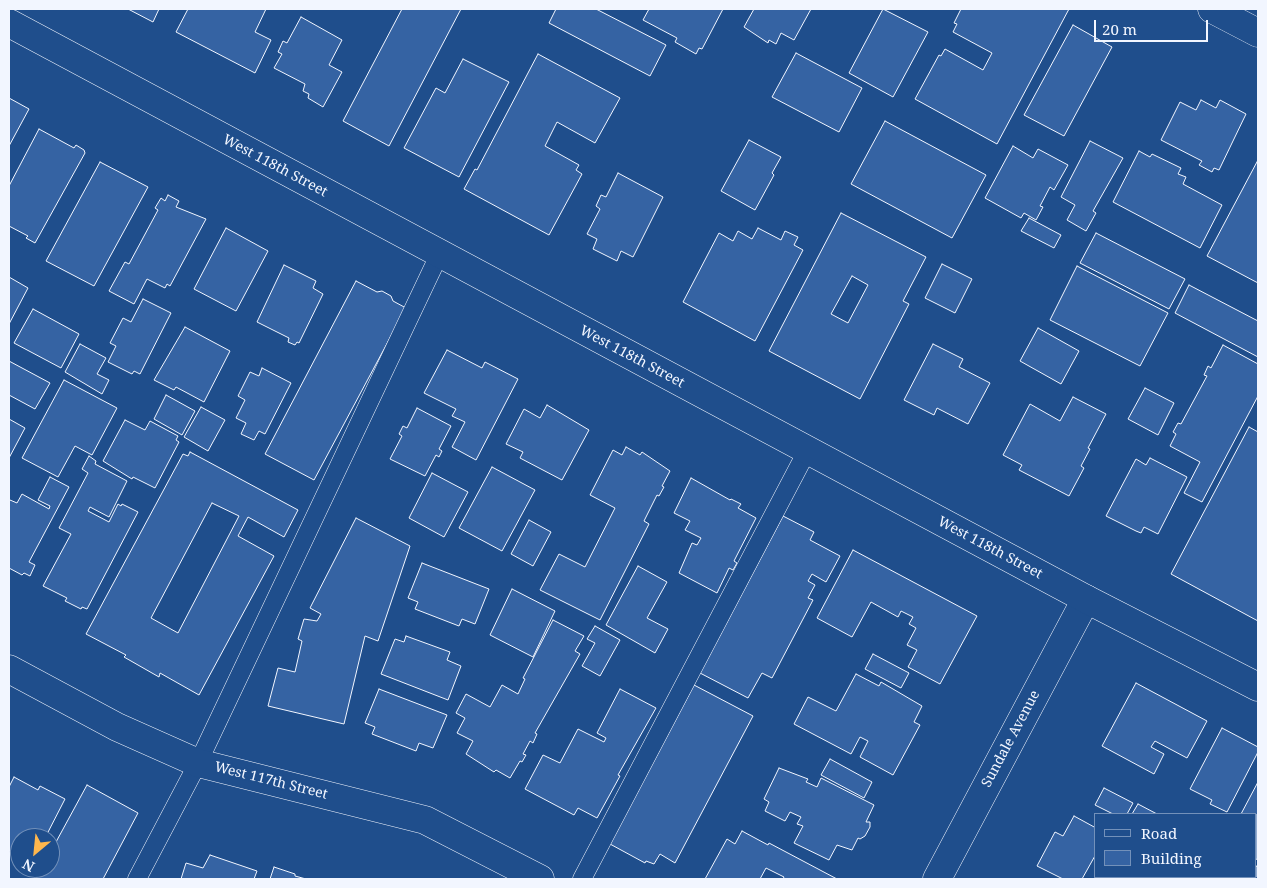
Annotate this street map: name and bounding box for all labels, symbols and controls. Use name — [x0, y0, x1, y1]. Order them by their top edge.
scale bar — [1097, 10, 1211, 42]
text: 20 m — [1102, 19, 1137, 39]
street label: West 118th Street — [220, 131, 330, 201]
street label: West 118th Street — [577, 322, 687, 392]
street label: West 118th Street — [935, 513, 1045, 583]
street label: Sundale Avenue — [978, 688, 1044, 790]
street label: West 117th Street — [213, 759, 329, 803]
legend — [1094, 813, 1257, 878]
text: Road — [1141, 823, 1177, 843]
north arrow — [10, 828, 60, 878]
text: Building — [1141, 848, 1202, 868]
text: N — [19, 855, 38, 877]

